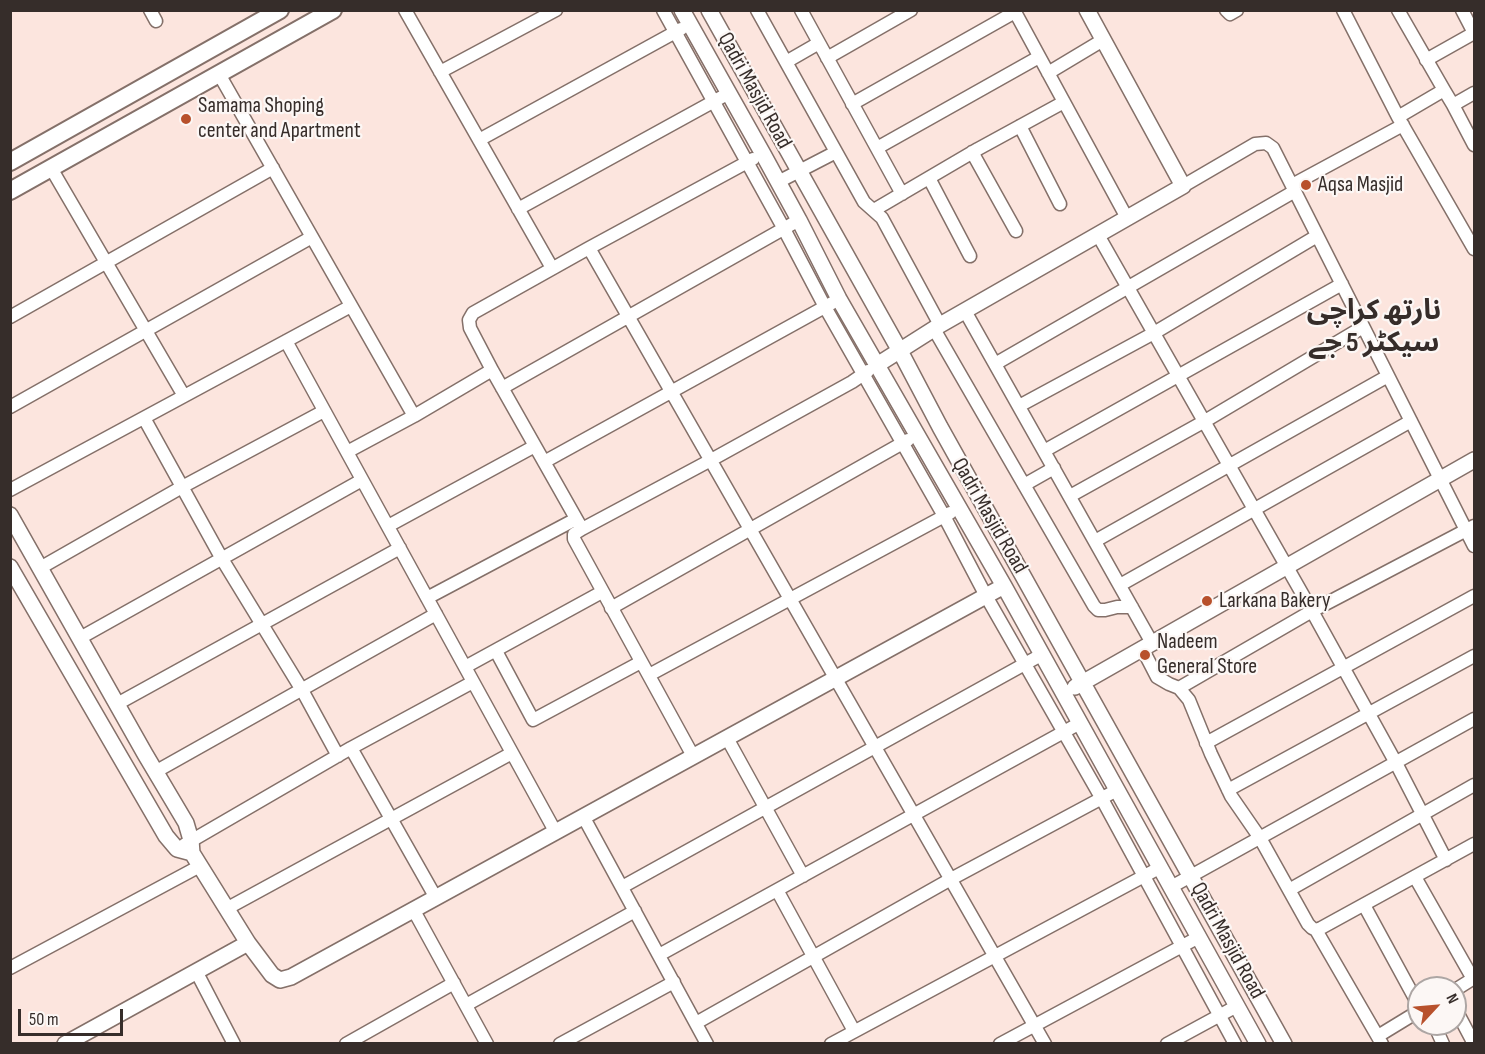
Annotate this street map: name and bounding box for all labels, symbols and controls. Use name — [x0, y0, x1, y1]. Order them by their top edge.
street label: Qadri Masjid Road — [711, 28, 797, 154]
place label: Samama Shoping center and Apartment — [198, 93, 361, 144]
marker: Samama Shoping center and Apartment — [179, 112, 193, 126]
place label: Aqsa Masjid — [1318, 172, 1403, 198]
marker: Aqsa Masjid — [1299, 178, 1313, 192]
district label: نارتھ کراچی سیکٹر 5 جے — [1307, 295, 1441, 361]
street label: Qadri Masjid Road — [945, 454, 1033, 578]
place label: Larkana Bakery — [1219, 588, 1330, 614]
marker: Larkana Bakery — [1200, 594, 1214, 608]
place label: Nadeem General Store — [1157, 629, 1257, 680]
marker: Nadeem General Store — [1138, 648, 1152, 662]
street label: Qadri Masjid Road — [1184, 878, 1270, 1004]
north arrow — [1407, 976, 1467, 1036]
text: N — [1441, 991, 1462, 1007]
scale bar — [21, 997, 126, 1035]
text: 50 m — [29, 1009, 59, 1030]

